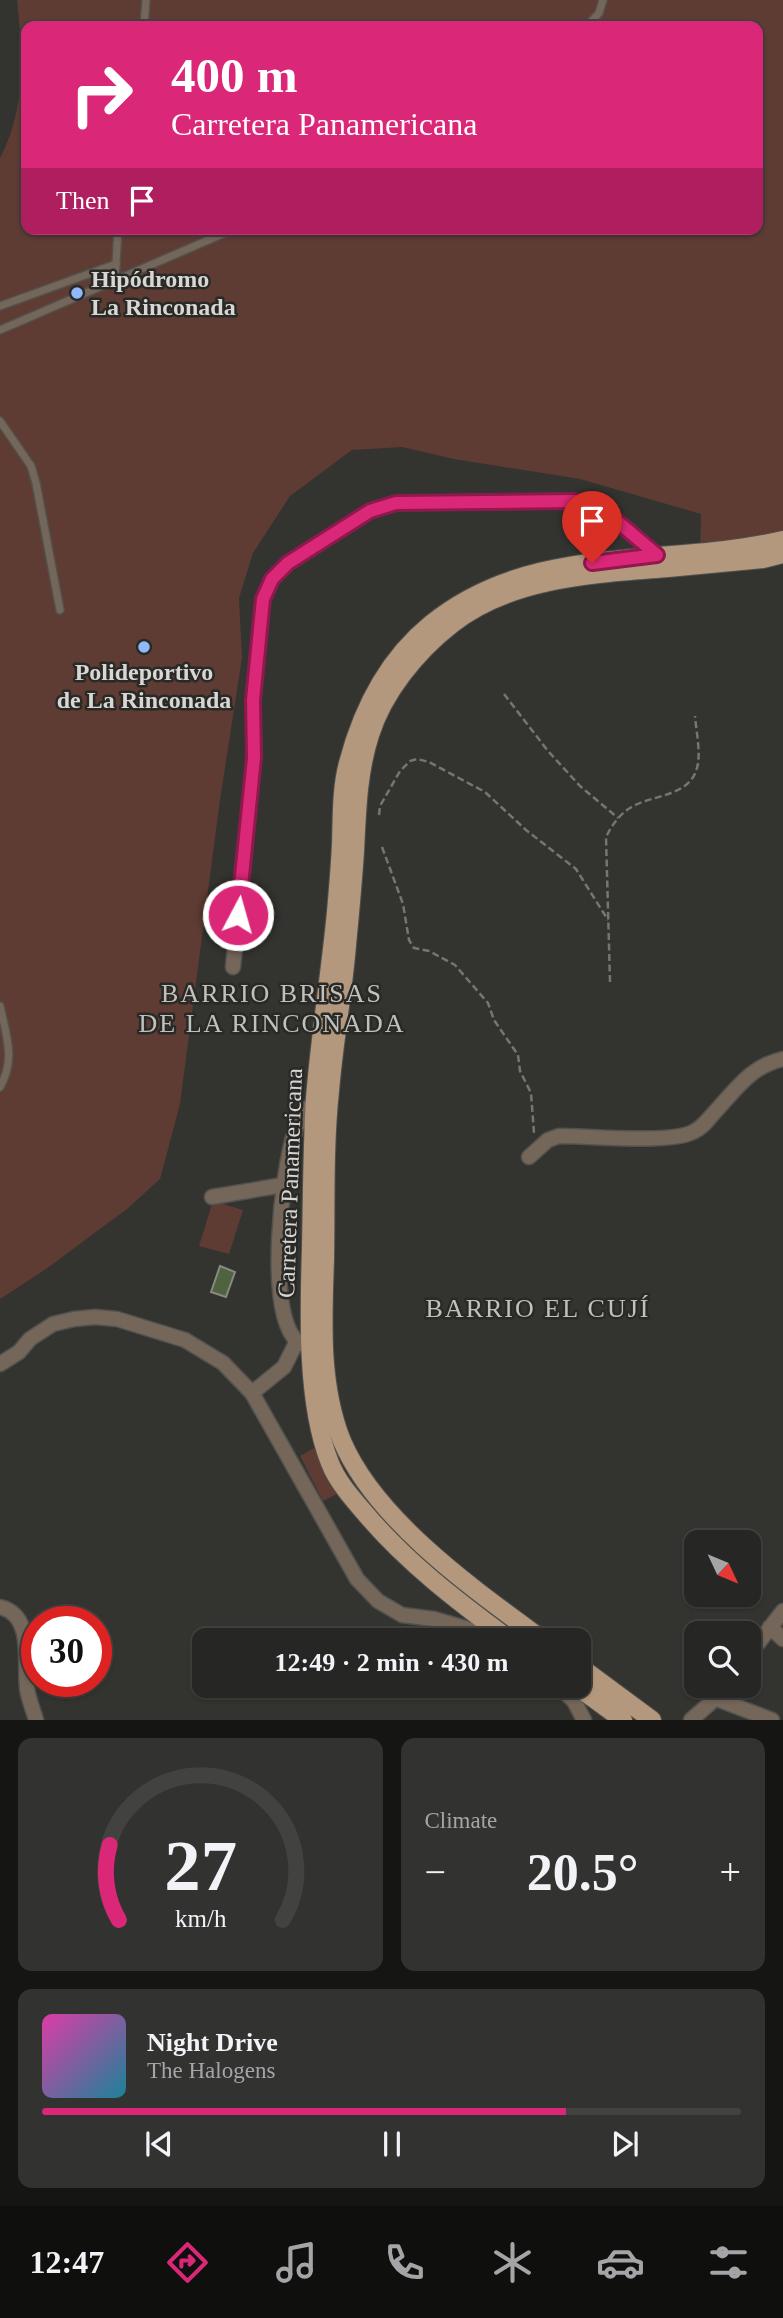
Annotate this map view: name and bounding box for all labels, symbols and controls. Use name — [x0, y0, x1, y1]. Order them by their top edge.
text: 400 m — [171, 48, 298, 103]
icon: right — [56, 49, 147, 140]
text: Carretera Panamericana — [171, 106, 477, 142]
icon: arrive — [123, 182, 161, 220]
text: Then — [56, 186, 109, 215]
place label: Hipódromo La Rinconada — [91, 266, 236, 320]
marker: Hipódromo La Rinconada — [69, 285, 85, 301]
pin — [562, 491, 622, 563]
icon: arrive — [573, 502, 611, 540]
marker: Polideportivo de La Rinconada — [136, 639, 152, 655]
place label: Polideportivo de La Rinconada — [57, 659, 231, 713]
position arrow — [201, 878, 275, 952]
district label: BARRIO BRISAS DE LA RINCONADA — [139, 979, 405, 1038]
street label: Carretera Panamericana — [273, 1067, 307, 1298]
district label: BARRIO EL CUJÍ — [426, 1294, 650, 1323]
north arrow — [684, 1530, 761, 1606]
map controls — [684, 1530, 761, 1698]
speed limit sign: 30 — [21, 1606, 112, 1697]
button: search — [684, 1621, 761, 1698]
text: 12:49 · 2 min · 430 m — [275, 1648, 509, 1677]
text: Climate — [425, 1808, 497, 1833]
text: 27 — [164, 1826, 237, 1907]
text: 20.5° — [527, 1844, 639, 1901]
text: − — [425, 1851, 446, 1893]
text: + — [720, 1851, 741, 1893]
text: km/h — [175, 1905, 226, 1932]
text: Night Drive — [147, 2028, 278, 2057]
text: The Halogens — [147, 2058, 275, 2083]
icon: previous — [140, 2125, 178, 2163]
icon: pause — [373, 2125, 411, 2163]
icon: next — [606, 2125, 644, 2163]
icon: directions — [163, 2238, 212, 2287]
icon: music — [272, 2238, 321, 2287]
icon: phone — [380, 2238, 429, 2287]
icon: climate — [488, 2238, 537, 2287]
icon: car — [596, 2238, 645, 2287]
icon: filters — [704, 2238, 753, 2287]
text: 12:47 — [30, 2244, 104, 2280]

